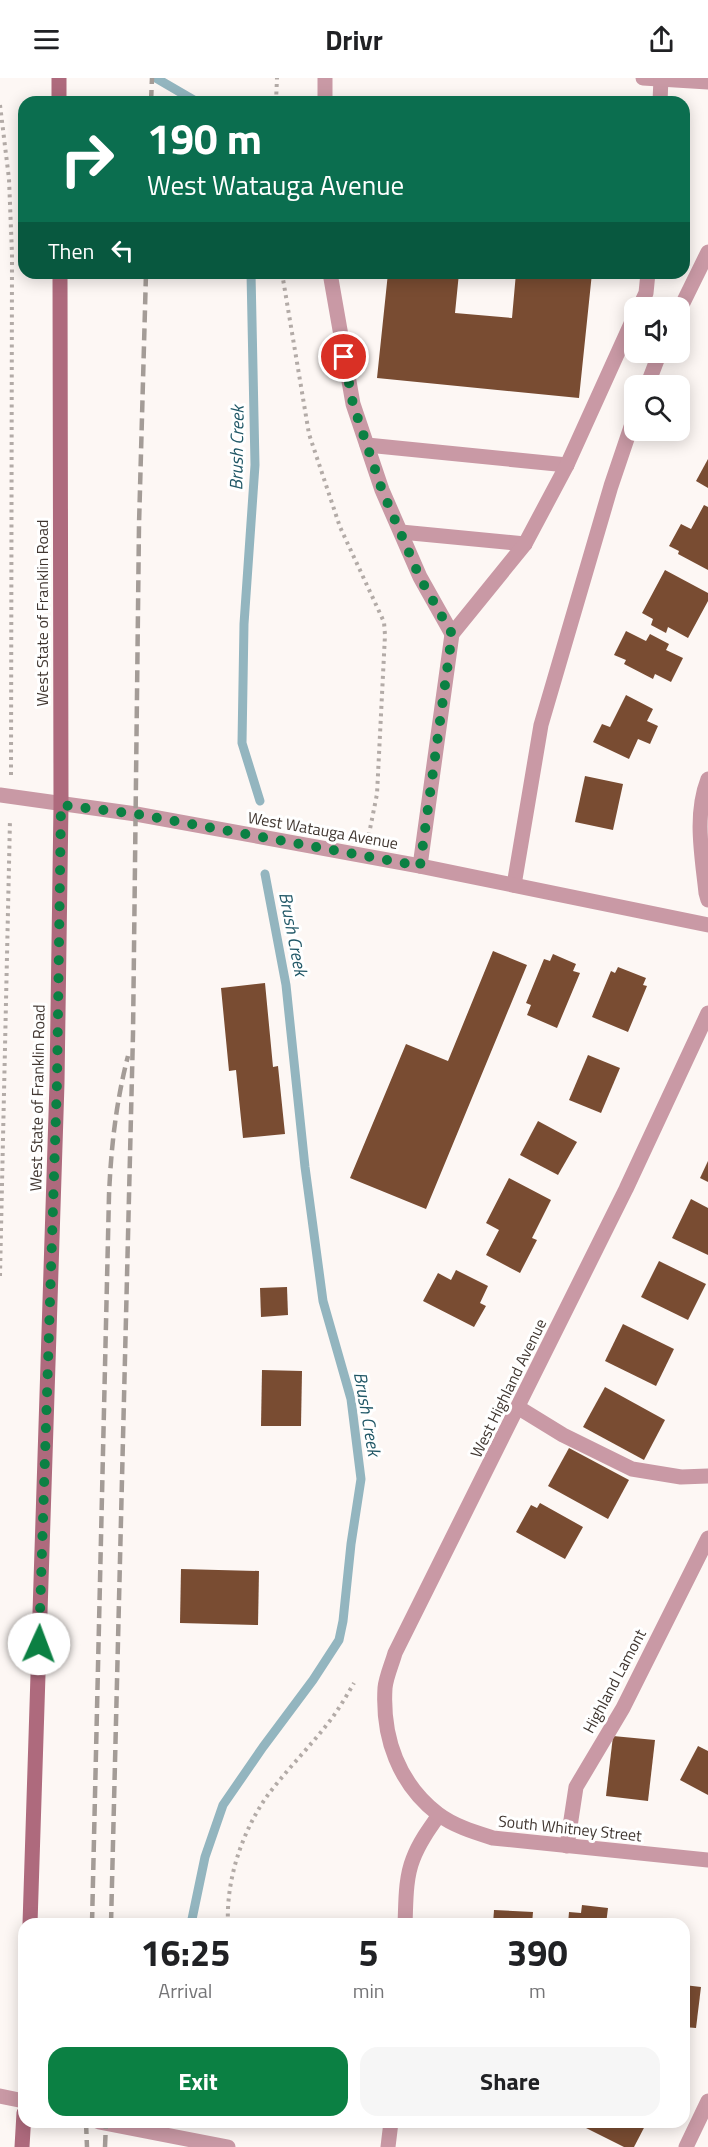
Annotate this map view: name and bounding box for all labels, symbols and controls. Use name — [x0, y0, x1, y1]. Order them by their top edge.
text: Drivr — [325, 19, 383, 60]
icon: menu — [30, 23, 63, 56]
icon: share — [645, 23, 678, 56]
text: 190 m — [147, 106, 262, 170]
icon: right — [48, 120, 126, 198]
text: West Watauga Avenue — [147, 164, 404, 205]
text: Then — [48, 234, 94, 268]
icon: left — [106, 234, 139, 267]
map controls — [624, 297, 690, 441]
button: sound — [624, 297, 690, 363]
pin — [318, 331, 369, 382]
icon: arrive — [327, 340, 360, 373]
button: search — [624, 375, 690, 441]
water label: Brush Creek — [222, 403, 251, 491]
street label: West State of Franklin Road — [30, 520, 54, 707]
street label: West Watauga Avenue — [246, 805, 400, 855]
water label: Brush Creek — [272, 890, 315, 980]
street label: West State of Franklin Road — [23, 1004, 51, 1192]
street label: West Highland Avenue — [464, 1314, 552, 1462]
water label: Brush Creek — [347, 1370, 389, 1460]
position arrow — [7, 1612, 71, 1676]
street label: Highland Lamont — [576, 1624, 652, 1737]
street label: South Whitney Street — [497, 1809, 643, 1848]
text: 16:25 — [140, 1925, 230, 1980]
text: 5 — [359, 1925, 379, 1980]
text: 390 — [507, 1925, 568, 1980]
text: Arrival — [158, 1975, 213, 2006]
text: min — [353, 1975, 385, 2006]
text: m — [529, 1975, 546, 2006]
button: Exit — [48, 2047, 348, 2116]
button: Share — [360, 2047, 660, 2116]

